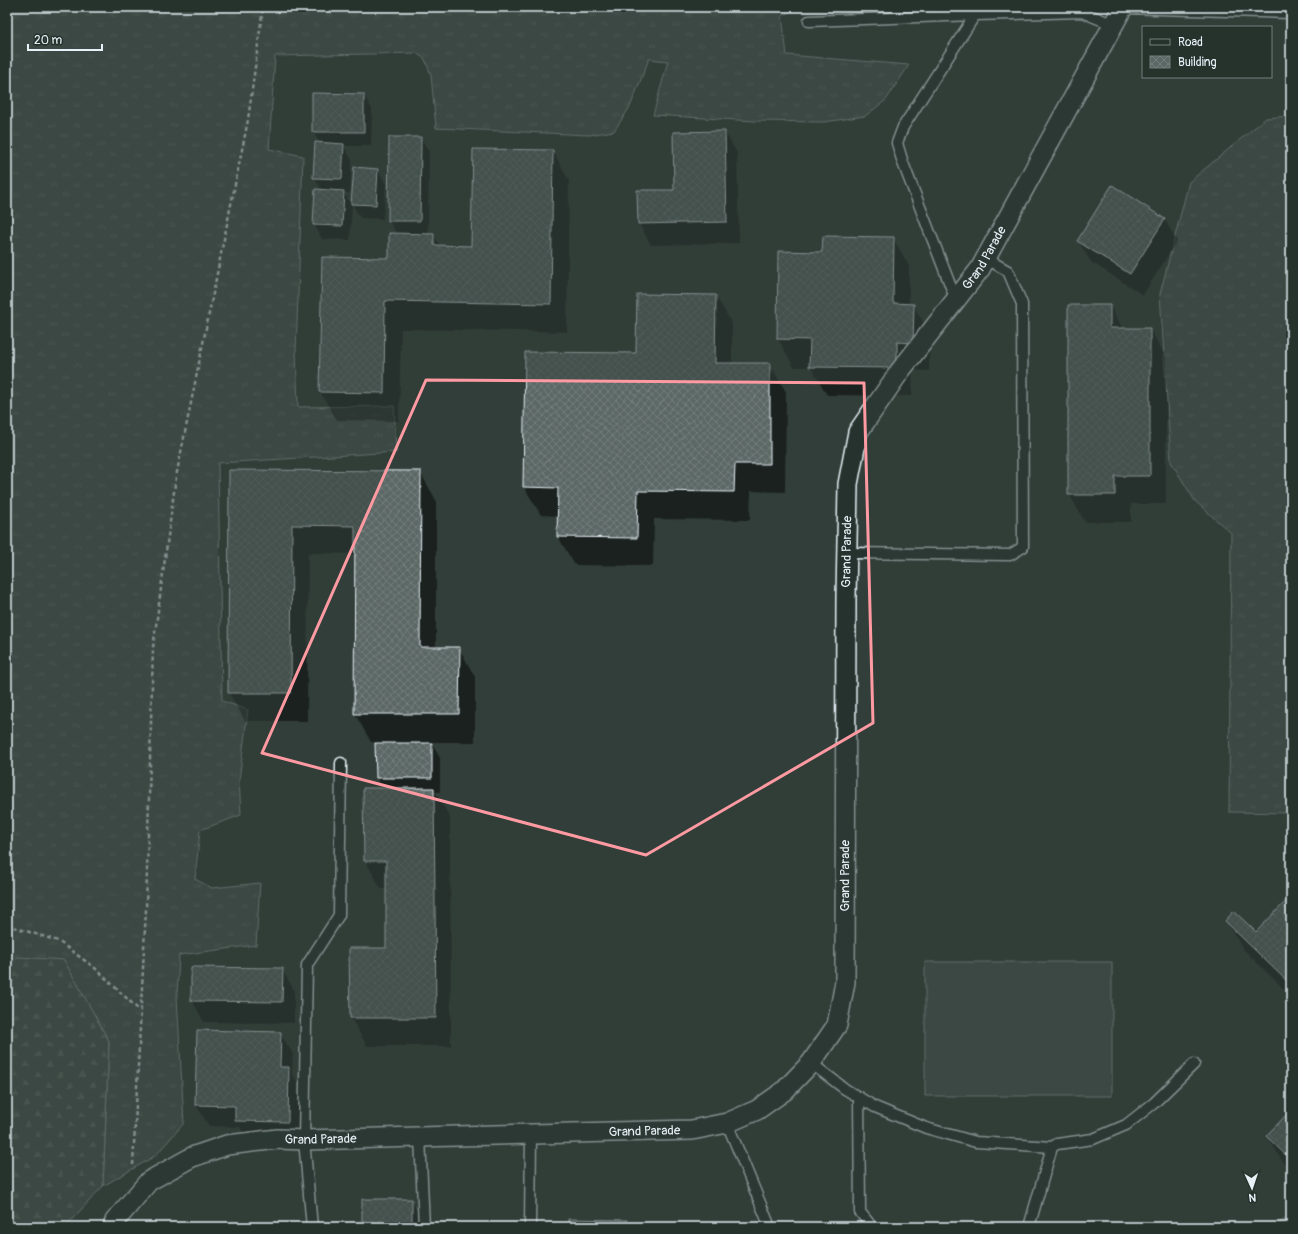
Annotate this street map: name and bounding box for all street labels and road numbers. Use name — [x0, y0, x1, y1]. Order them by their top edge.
street label: Grand Parade — [959, 223, 1010, 293]
street label: Grand Parade — [838, 515, 855, 588]
street label: Grand Parade — [837, 839, 853, 912]
street label: Grand Parade — [608, 1122, 681, 1140]
street label: Grand Parade — [284, 1131, 357, 1148]

